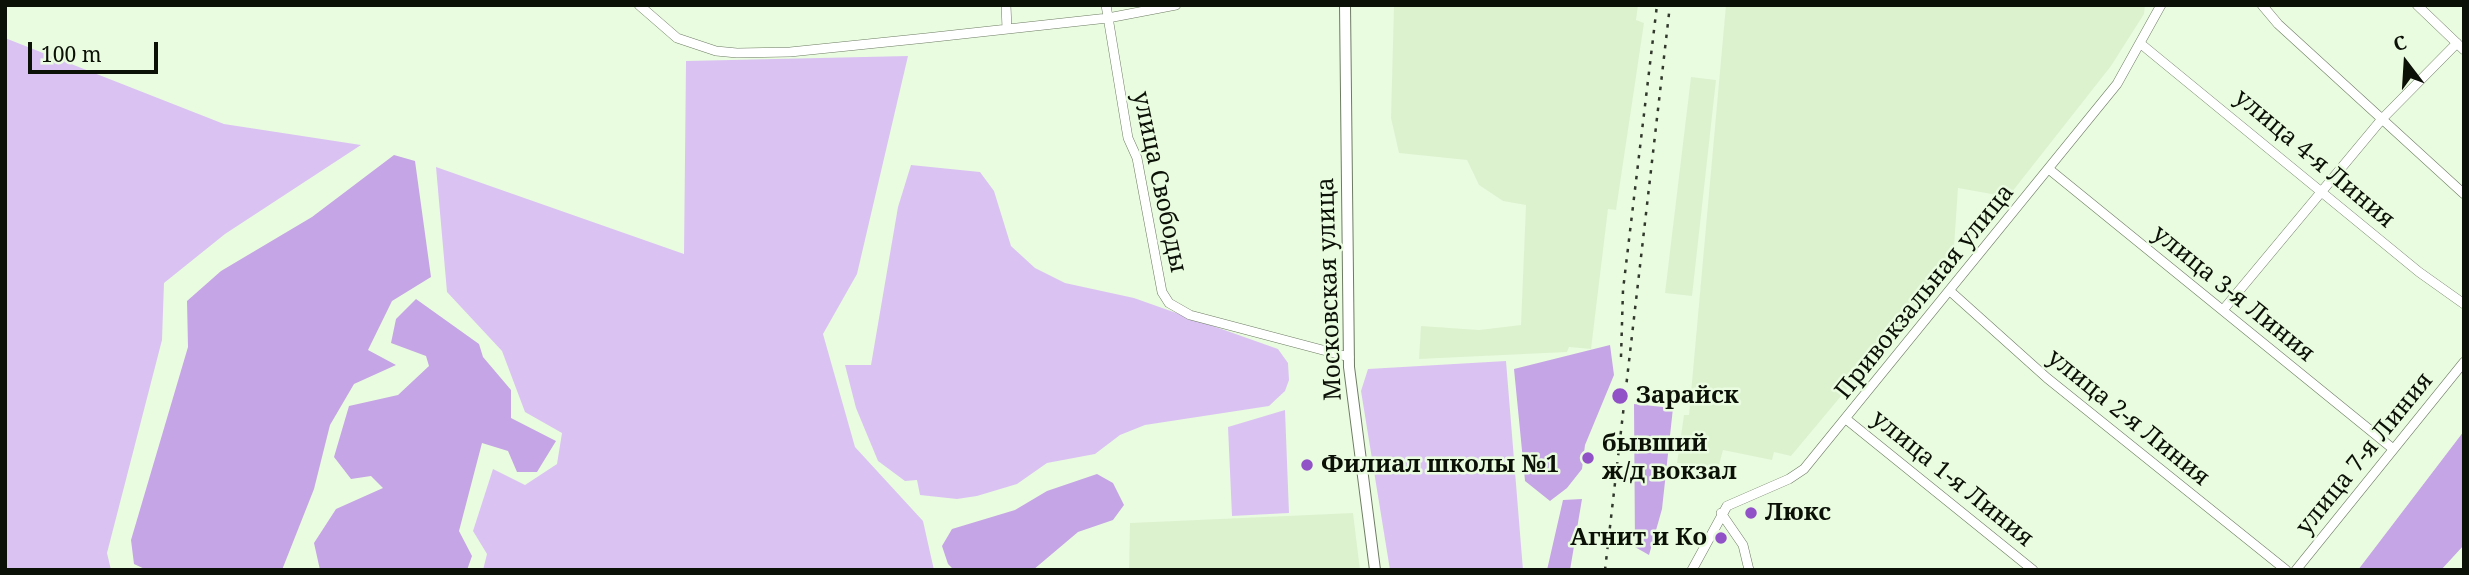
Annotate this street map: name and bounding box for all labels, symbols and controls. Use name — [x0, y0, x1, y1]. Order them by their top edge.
scale bar — [32, 28, 161, 72]
north arrow — [2371, 28, 2441, 98]
text: С — [2390, 29, 2410, 57]
text: 100 m — [41, 40, 102, 68]
street label: улица 4-я Линия — [2228, 83, 2400, 235]
street label: улица Свободы — [1126, 89, 1192, 275]
street label: Московская улица — [1312, 177, 1348, 401]
street label: Привокзальная улица — [1829, 179, 2021, 405]
street label: улица 3-я Линия — [2146, 220, 2320, 368]
street label: улица 2-я Линия — [2041, 344, 2215, 492]
street label: улица 7-я Линия — [2291, 367, 2439, 541]
place label: Зарайск — [1636, 382, 1739, 410]
marker: Зарайск — [1610, 386, 1630, 406]
street label: улица 1-я Линия — [1865, 405, 2039, 553]
place label: бывший ж/д вокзал — [1602, 430, 1737, 486]
marker: бывший ж/д вокзал — [1580, 450, 1596, 466]
place label: Филиал школы №1 — [1321, 451, 1559, 479]
marker: Филиал школы №1 — [1299, 457, 1315, 473]
place label: Люкс — [1765, 499, 1831, 527]
marker: Люкс — [1743, 505, 1759, 521]
place label: Агнит и Ко — [1570, 524, 1707, 552]
marker: Агнит и Ко — [1713, 530, 1729, 546]

